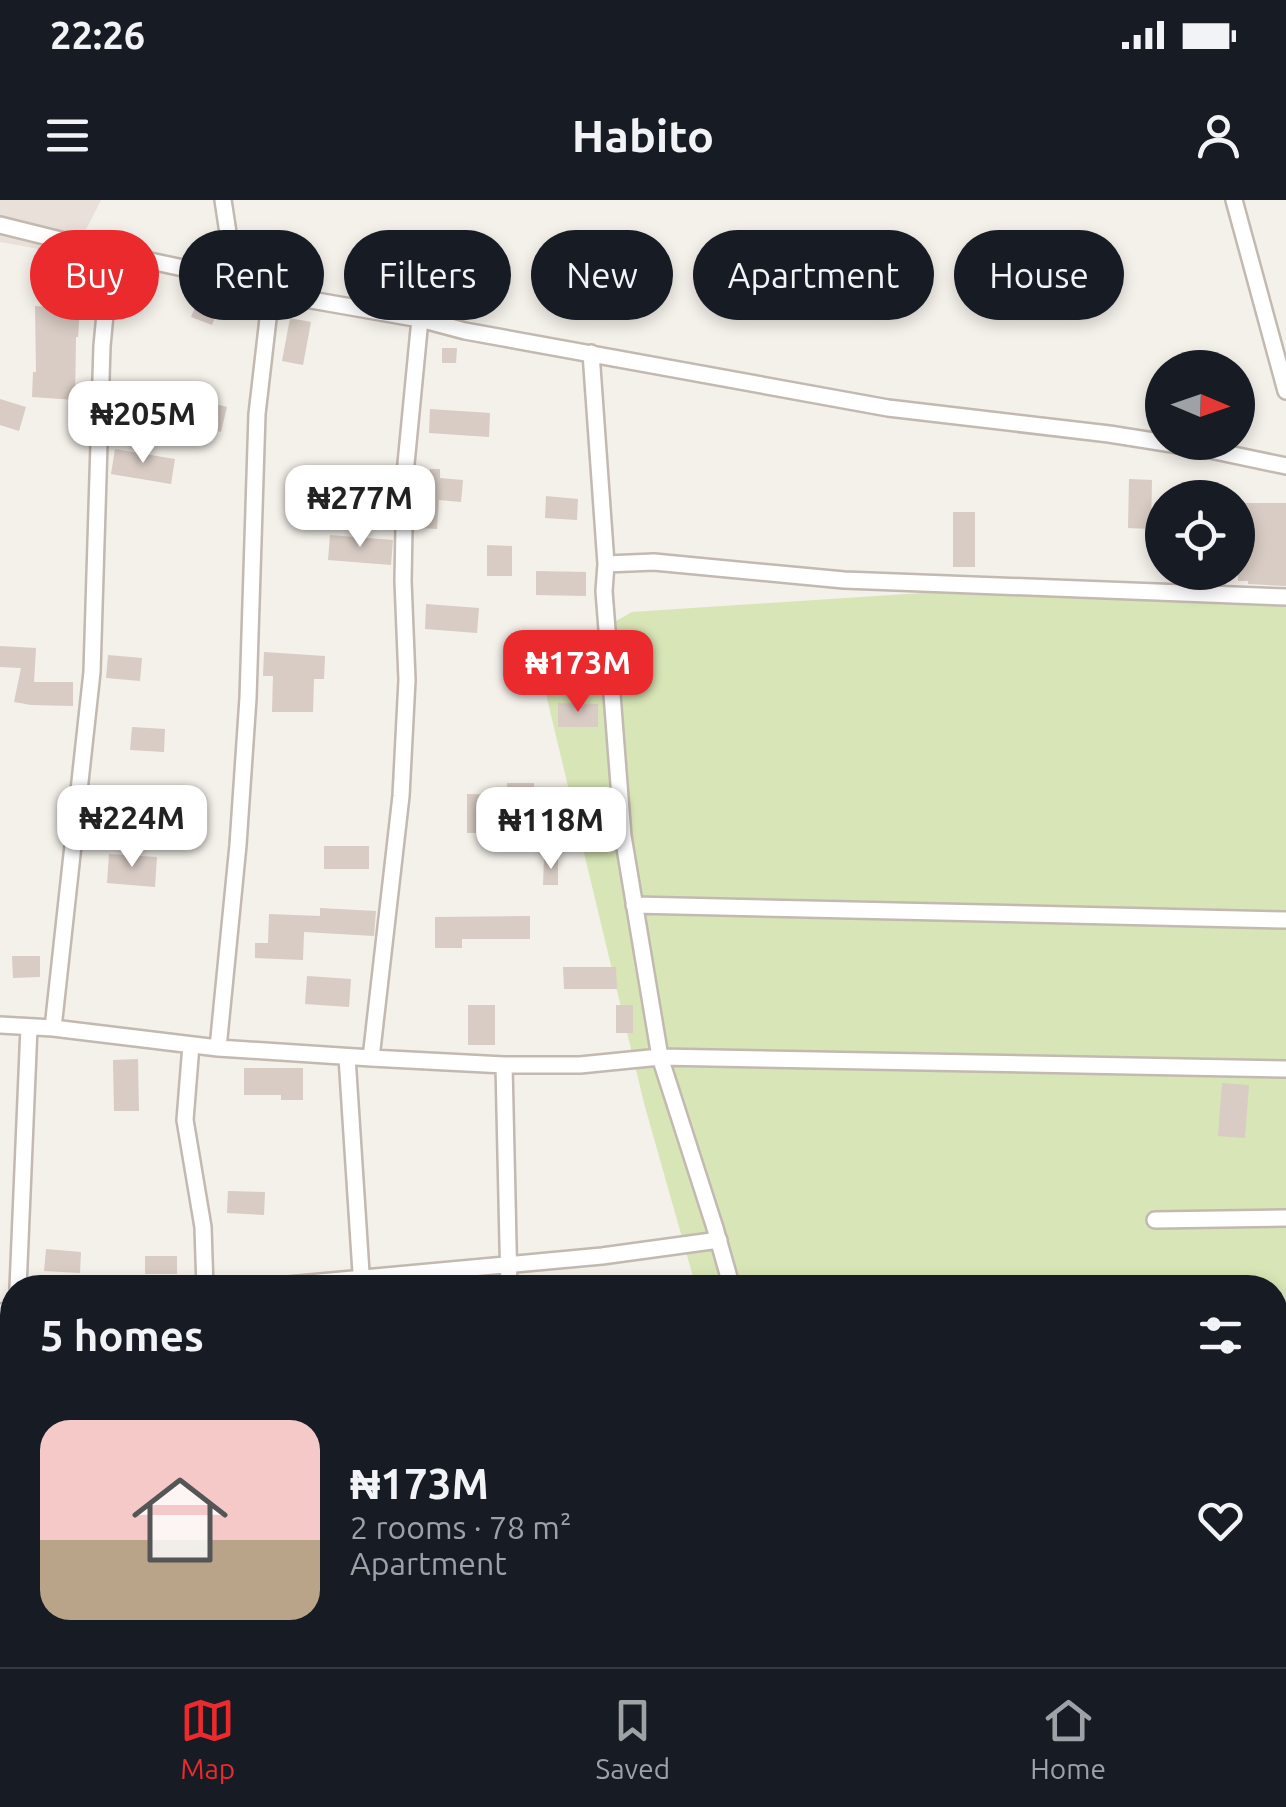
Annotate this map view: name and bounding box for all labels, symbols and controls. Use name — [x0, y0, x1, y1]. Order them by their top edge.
text: 22:26 — [50, 14, 145, 56]
icon: menu — [40, 108, 95, 163]
icon: person — [1191, 108, 1246, 163]
text: Habito — [572, 110, 714, 161]
chip: Buy — [30, 230, 159, 320]
chip: Rent — [179, 230, 324, 320]
chip: Filters — [344, 230, 511, 320]
chip: New — [531, 230, 673, 320]
chip: Apartment — [693, 230, 934, 320]
chip: House — [954, 230, 1124, 320]
north arrow — [1145, 350, 1255, 460]
map controls — [1145, 350, 1255, 590]
pin: ₦205M — [73, 381, 213, 466]
text: ₦205M — [90, 395, 196, 431]
pin: ₦277M — [290, 465, 430, 550]
text: ₦277M — [307, 479, 413, 515]
button: locate — [1145, 480, 1255, 590]
pin: ₦173M — [508, 630, 648, 715]
text: ₦173M — [525, 644, 631, 680]
pin: ₦224M — [62, 785, 202, 870]
pin: ₦118M — [481, 787, 621, 872]
text: ₦224M — [79, 799, 185, 835]
text: ₦118M — [498, 801, 604, 837]
icon: filters — [1193, 1308, 1248, 1363]
text: 5 homes — [40, 1312, 204, 1359]
icon: home — [120, 1460, 240, 1580]
text: ₦173M — [350, 1460, 489, 1507]
icon: heart — [1193, 1493, 1248, 1548]
text: 2 rooms · 78 m² — [350, 1509, 571, 1545]
text: Apartment — [350, 1545, 507, 1581]
tab: Map — [180, 1693, 235, 1784]
tab: Saved — [596, 1693, 670, 1784]
tab: Home — [1030, 1693, 1106, 1784]

